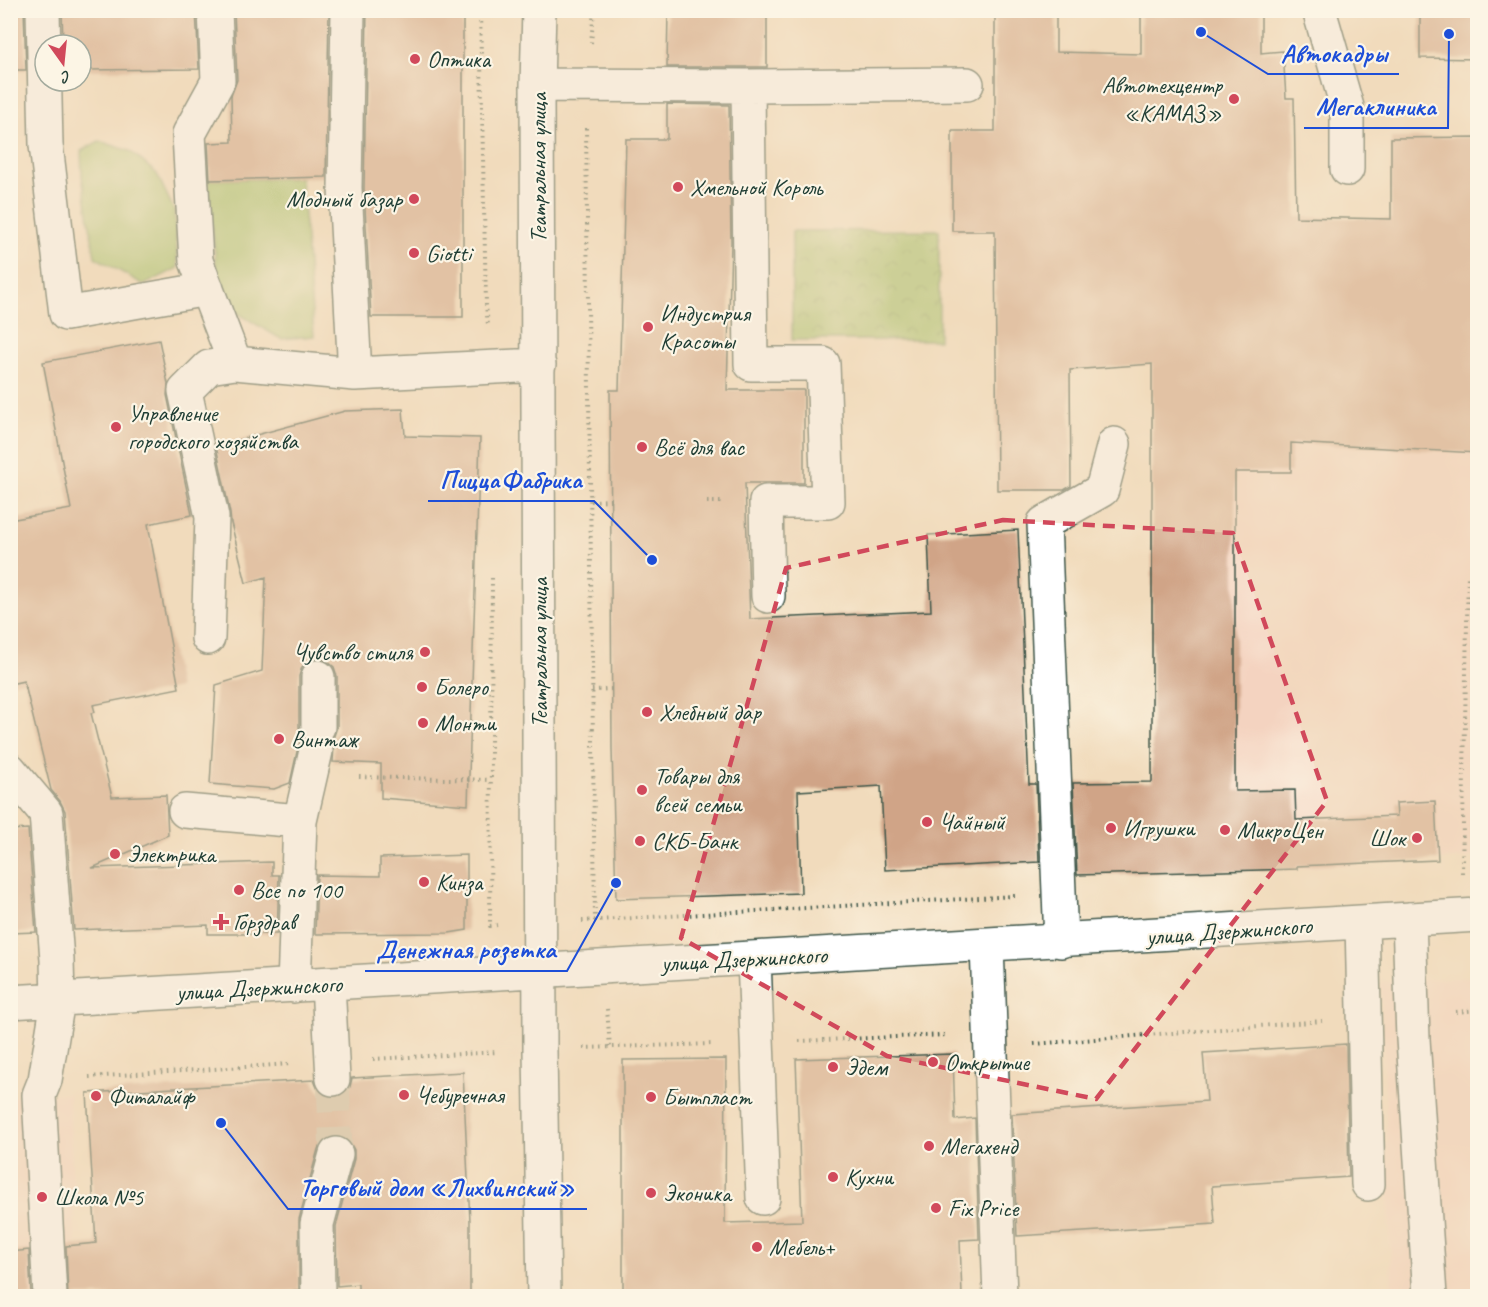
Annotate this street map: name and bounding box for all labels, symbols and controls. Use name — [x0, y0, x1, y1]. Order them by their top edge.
callout: Автокадры — [1268, 30, 1399, 74]
north arrow — [33, 33, 93, 93]
text: Автокадры — [1281, 37, 1390, 70]
place label: Оптика — [427, 44, 492, 74]
marker: Оптика — [408, 52, 422, 66]
text: С — [58, 66, 73, 88]
place label: Автотехцентр «КАМАЗ» — [1102, 70, 1224, 128]
callout: Мегаклиника — [1304, 84, 1448, 128]
text: Мегаклиника — [1316, 90, 1438, 123]
street label: Театральная улица — [523, 92, 553, 243]
marker: Автотехцентр «КАМАЗ» — [1227, 92, 1241, 106]
place label: Хмельной Король — [690, 172, 824, 202]
marker: Хмельной Король — [671, 180, 685, 194]
place label: Модный базар — [286, 184, 404, 214]
marker: Модный базар — [407, 192, 421, 206]
place label: Giotti — [426, 238, 475, 268]
marker: Giotti — [407, 246, 421, 260]
place label: Индустрия Красоты — [660, 298, 752, 356]
marker: Индустрия Красоты — [641, 320, 655, 334]
place label: Управление городского хозяйства — [128, 398, 299, 456]
marker: Управление городского хозяйства — [109, 420, 123, 434]
place label: Всё для вас — [654, 432, 745, 462]
marker: Всё для вас — [635, 440, 649, 454]
callout: ПиццаФабрика — [428, 457, 594, 501]
text: ПиццаФабрика — [440, 463, 584, 496]
street label: Театральная улица — [524, 577, 554, 728]
place label: Чувство стиля — [293, 637, 414, 667]
marker: Чувство стиля — [418, 645, 432, 659]
place label: Болеро — [434, 672, 490, 702]
marker: Болеро — [415, 680, 429, 694]
place label: Хлебный дар — [659, 697, 763, 727]
marker: Хлебный дар — [640, 705, 654, 719]
place label: Монти — [435, 708, 497, 738]
marker: Монти — [416, 716, 430, 730]
place label: Винтаж — [291, 724, 360, 754]
marker: Винтаж — [272, 732, 286, 746]
place label: Товары для всей семьи — [654, 761, 743, 819]
marker: Товары для всей семьи — [635, 783, 649, 797]
place label: Чайный — [939, 807, 1007, 837]
place label: Игрушки — [1123, 813, 1196, 843]
marker: Чайный — [920, 815, 934, 829]
place label: МикроЦен — [1237, 815, 1325, 845]
marker: Игрушки — [1104, 821, 1118, 835]
marker: МикроЦен — [1218, 823, 1232, 837]
place label: Шок — [1369, 823, 1407, 853]
place label: СКБ-Банк — [652, 826, 740, 856]
marker: Шок — [1410, 831, 1424, 845]
marker: СКБ-Банк — [633, 834, 647, 848]
place label: Электрика — [127, 839, 217, 869]
marker: Электрика — [108, 847, 122, 861]
place label: Кинза — [436, 867, 484, 897]
place label: Все по 100 — [251, 875, 344, 905]
marker: Кинза — [417, 875, 431, 889]
marker: Все по 100 — [232, 883, 246, 897]
place label: Горздрав — [233, 907, 300, 937]
street label: улица Дзержинского — [1143, 910, 1314, 952]
marker: Горздрав — [214, 915, 228, 929]
callout: Денежная розетка — [365, 927, 567, 971]
text: Денежная розетка — [376, 933, 558, 966]
street label: улица Дзержинского — [658, 940, 829, 978]
street label: улица Дзержинского — [173, 969, 344, 1007]
place label: Открытие — [945, 1047, 1031, 1077]
place label: Эдем — [845, 1052, 889, 1082]
marker: Открытие — [926, 1055, 940, 1069]
marker: Эдем — [826, 1060, 840, 1074]
place label: Чебуречная — [416, 1080, 505, 1110]
place label: Фиталайф — [108, 1081, 196, 1111]
place label: Бытпласт — [663, 1082, 753, 1112]
marker: Чебуречная — [397, 1088, 411, 1102]
marker: Фиталайф — [89, 1089, 103, 1103]
marker: Бытпласт — [644, 1090, 658, 1104]
place label: Мегахенд — [941, 1131, 1019, 1161]
marker: Мегахенд — [922, 1139, 936, 1153]
place label: Кухни — [845, 1162, 895, 1192]
callout: Торговый дом «Лихвинский» — [288, 1165, 587, 1209]
marker: Кухни — [826, 1170, 840, 1184]
text: Торговый дом «Лихвинский» — [299, 1171, 575, 1204]
place label: Эконика — [663, 1178, 733, 1208]
place label: Школа №5 — [54, 1182, 145, 1212]
marker: Эконика — [644, 1186, 658, 1200]
marker: Школа №5 — [35, 1190, 49, 1204]
place label: Fix Price — [948, 1193, 1021, 1223]
marker: Fix Price — [929, 1201, 943, 1215]
place label: Мебель+ — [769, 1232, 836, 1262]
marker: Мебель+ — [750, 1240, 764, 1254]

